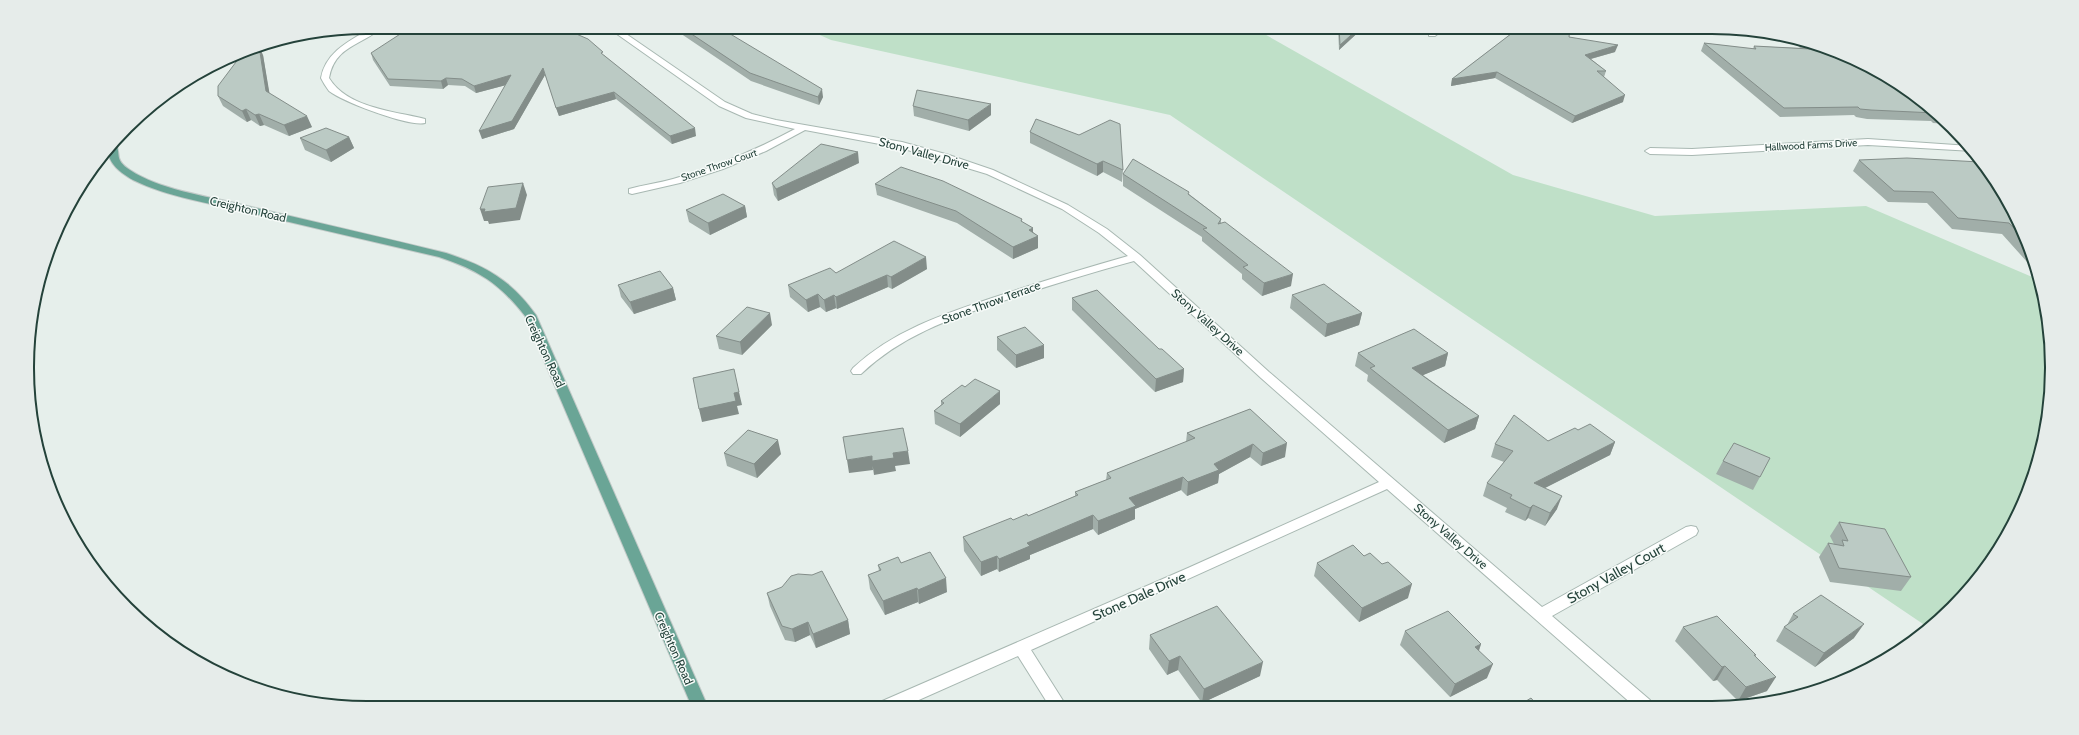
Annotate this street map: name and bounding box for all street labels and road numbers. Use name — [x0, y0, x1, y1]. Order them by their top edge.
street label: Stony Valley Drive — [877, 134, 971, 172]
street label: Hallwood Farms Drive — [1764, 136, 1858, 154]
street label: Stone Throw Court — [679, 146, 759, 184]
street label: Creighton Road — [208, 193, 288, 225]
street label: Stone Throw Terrace — [940, 277, 1042, 327]
street label: Stony Valley Drive — [1169, 285, 1247, 359]
street label: Creighton Road — [522, 312, 568, 390]
street label: Stony Valley Drive — [1411, 500, 1491, 572]
street label: Stony Valley Court — [1564, 538, 1668, 607]
street label: Stone Dale Drive — [1090, 567, 1188, 625]
street label: Creighton Road — [651, 609, 697, 687]

